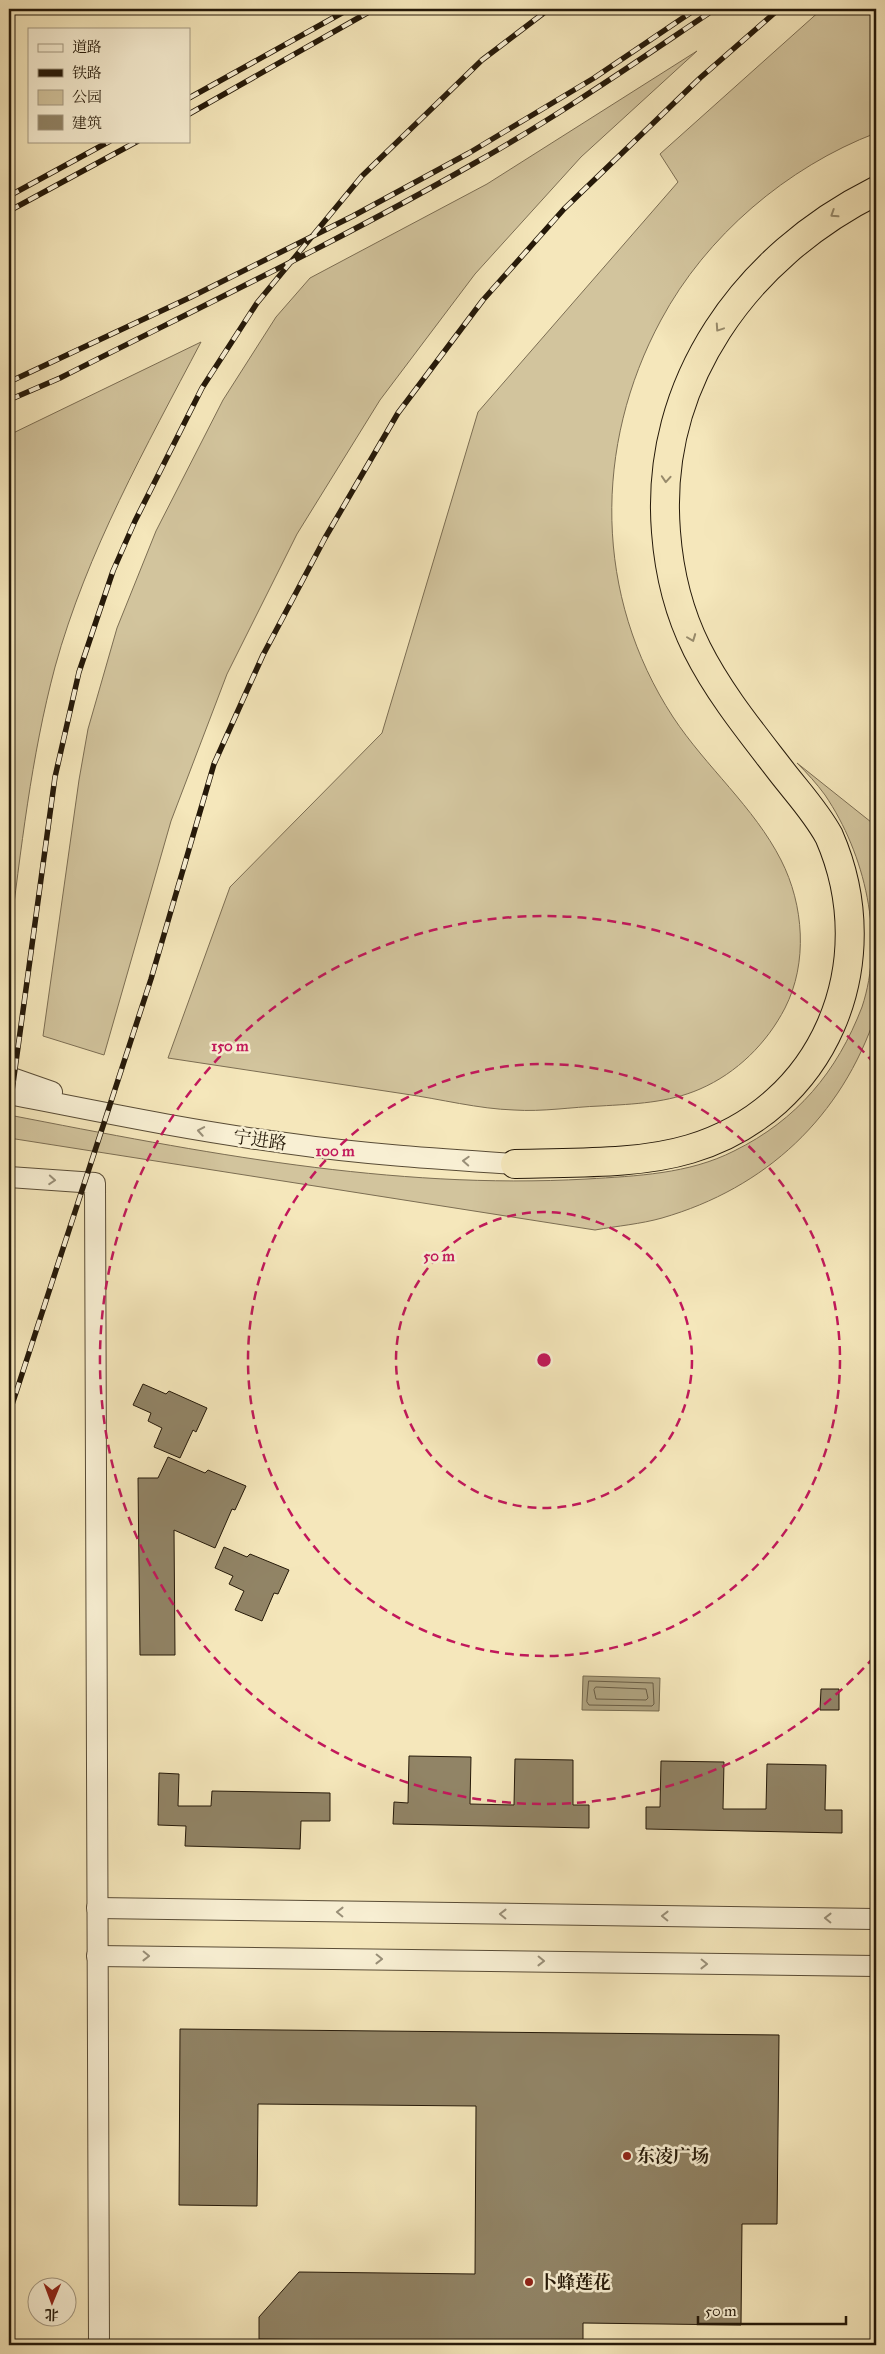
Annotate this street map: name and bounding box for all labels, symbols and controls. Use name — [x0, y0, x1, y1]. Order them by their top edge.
legend — [28, 28, 190, 142]
text: 道路 — [72, 38, 102, 56]
text: 铁路 — [72, 64, 102, 82]
text: 公园 — [72, 88, 102, 106]
text: 建筑 — [72, 114, 102, 132]
one-way arrow — [830, 208, 839, 218]
one-way arrow — [716, 322, 725, 331]
one-way arrow — [661, 476, 672, 484]
one-way arrow — [686, 633, 696, 642]
text: 150 m — [211, 1037, 249, 1055]
street label: 宁进路 — [232, 1125, 288, 1155]
one-way arrow — [196, 1126, 205, 1136]
text: 100 m — [315, 1142, 355, 1160]
one-way arrow — [462, 1155, 470, 1166]
one-way arrow — [48, 1174, 56, 1185]
text: 50 m — [423, 1247, 455, 1265]
centre of rings — [535, 1351, 553, 1369]
one-way arrow — [336, 1907, 344, 1917]
one-way arrow — [498, 1909, 506, 1919]
one-way arrow — [661, 1911, 668, 1921]
one-way arrow — [823, 1913, 831, 1923]
one-way arrow — [142, 1951, 150, 1961]
one-way arrow — [375, 1954, 383, 1964]
one-way arrow — [537, 1956, 545, 1967]
one-way arrow — [700, 1958, 708, 1969]
place label: 东凌广场 — [637, 2145, 709, 2167]
marker: 东凌广场 — [621, 2150, 633, 2162]
place label: 卜蜂莲花 — [539, 2271, 611, 2293]
north arrow — [28, 2276, 78, 2326]
marker: 卜蜂莲花 — [523, 2276, 535, 2288]
scale bar — [698, 2294, 845, 2326]
text: 50 m — [705, 2302, 737, 2320]
text: 北 — [45, 2306, 59, 2323]

